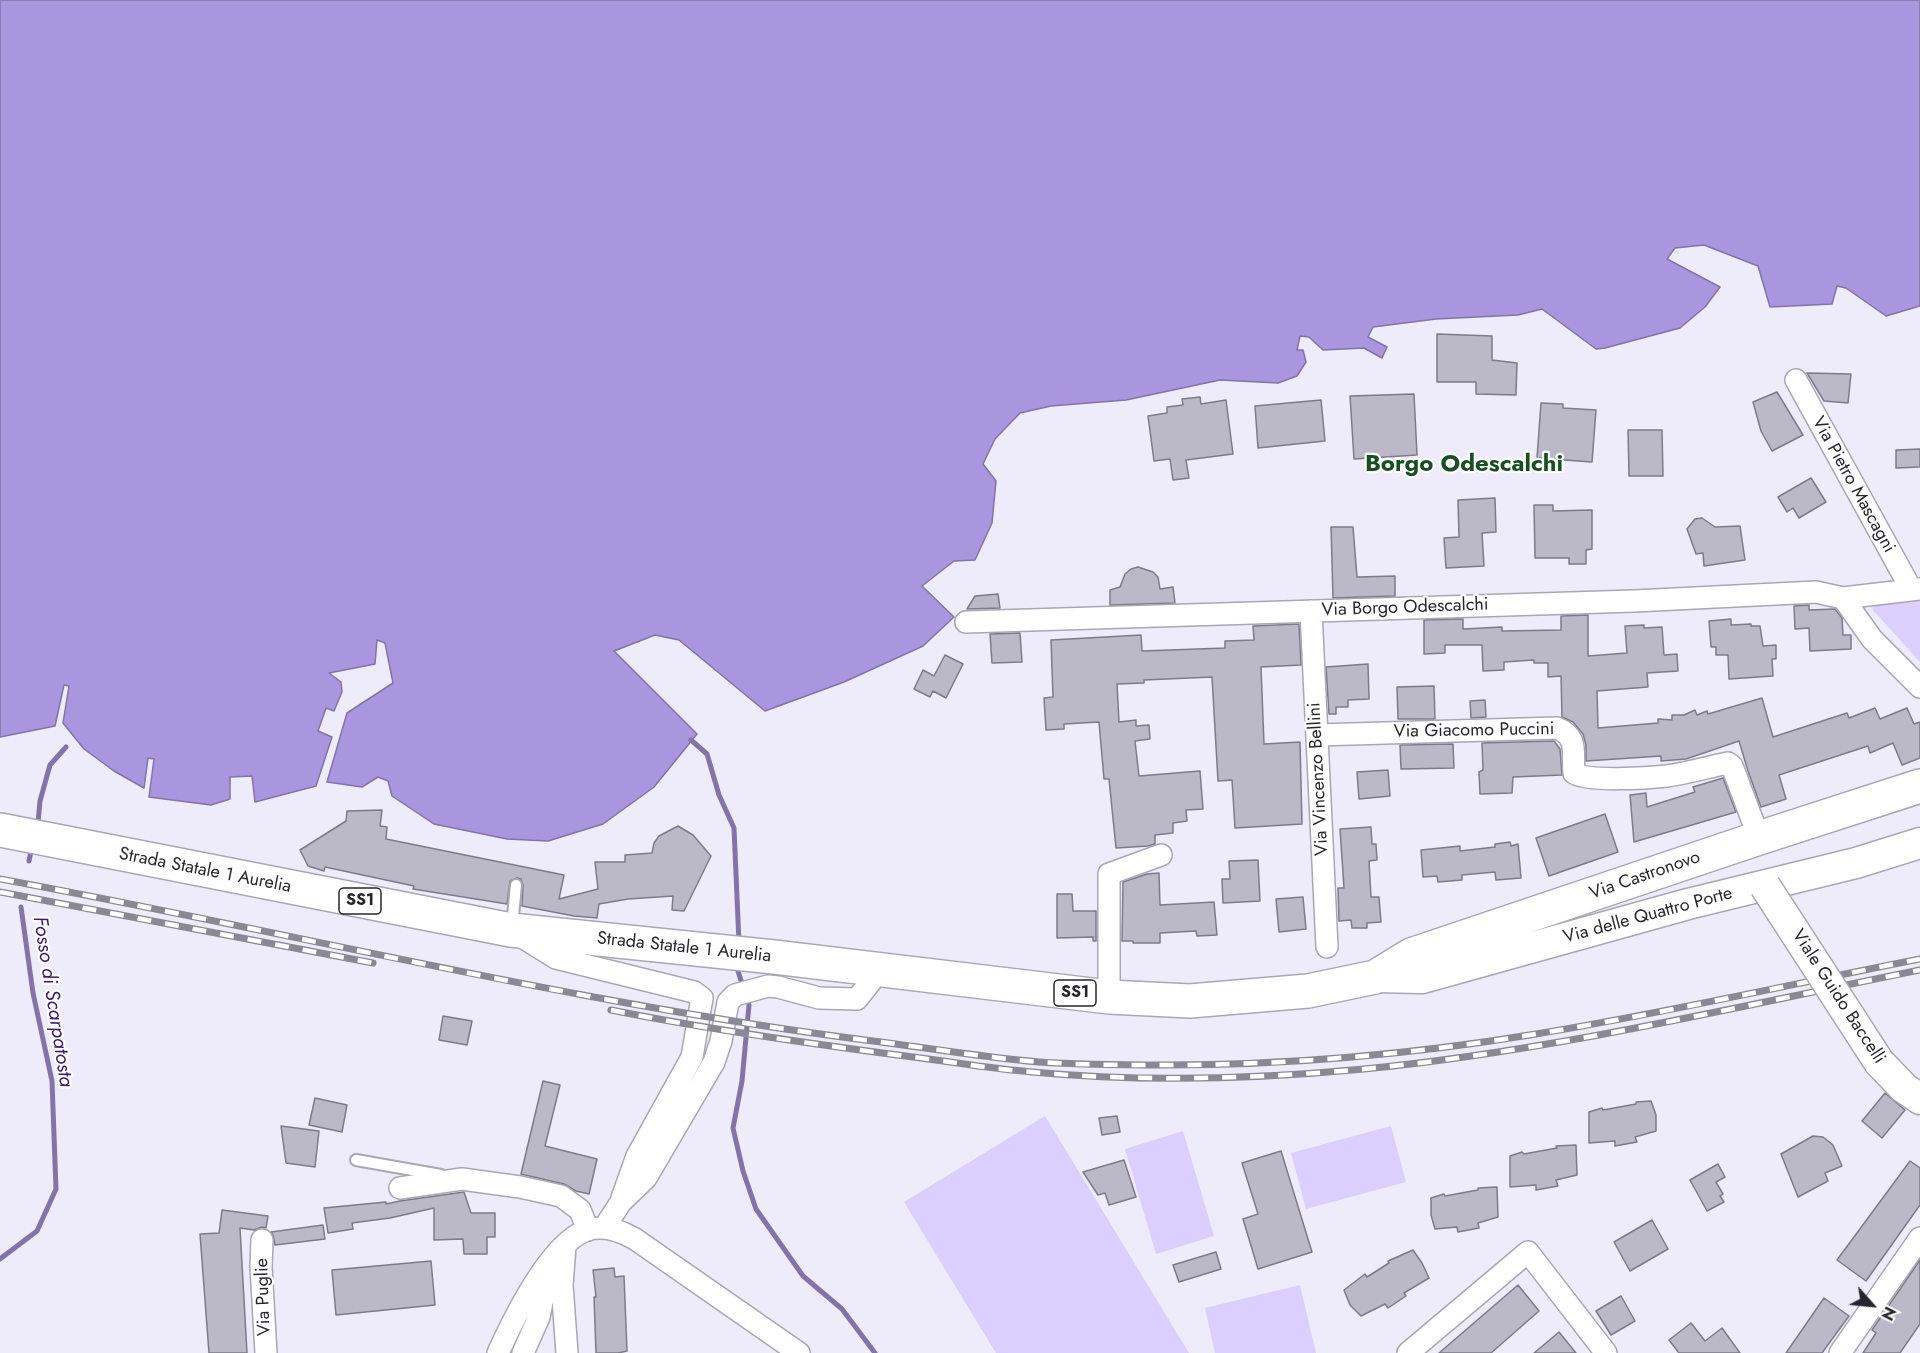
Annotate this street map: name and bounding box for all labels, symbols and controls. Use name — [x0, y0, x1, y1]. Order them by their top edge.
street label: Via Pietro Mascagni — [1807, 413, 1899, 557]
district label: Borgo Odescalchi — [1365, 451, 1563, 479]
street label: Via Borgo Odescalchi — [1321, 594, 1489, 622]
street label: Via Vincenzo Bellini — [1304, 702, 1334, 856]
street label: Via Giacomo Puccini — [1394, 719, 1554, 743]
street label: Strada Statale 1 Aurelia — [117, 844, 293, 898]
street label: Via Castronovo — [1587, 847, 1703, 905]
street label: Via delle Quattro Porte — [1561, 883, 1735, 949]
road number: SS1 — [339, 888, 381, 914]
water label: Fosso di Scarpatosta — [27, 915, 77, 1089]
street label: Viale Guido Baccelli — [1787, 926, 1889, 1068]
street label: Strada Statale 1 Aurelia — [596, 928, 772, 968]
road number: SS1 — [1054, 980, 1096, 1006]
street label: Via Puglie — [252, 1258, 276, 1336]
north arrow — [1842, 1275, 1902, 1335]
text: N — [1875, 1303, 1902, 1324]

